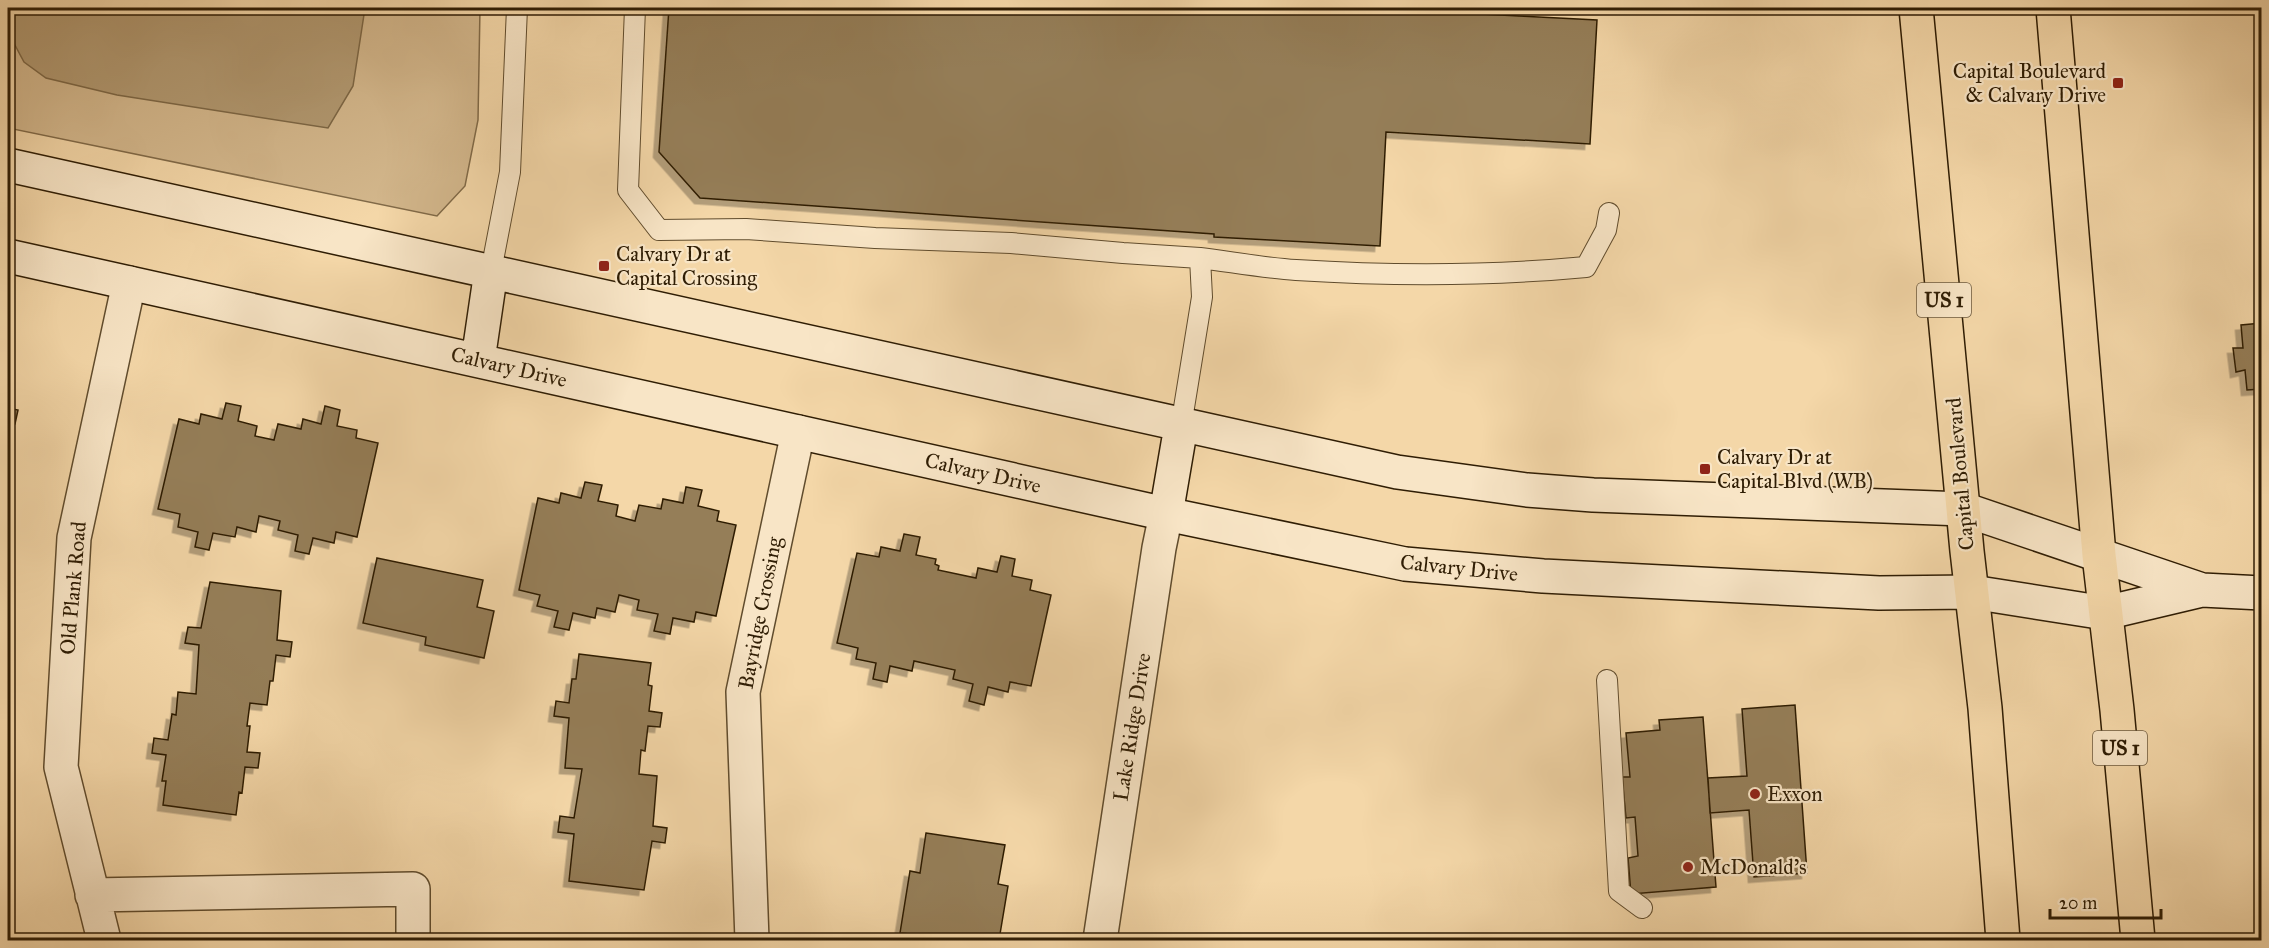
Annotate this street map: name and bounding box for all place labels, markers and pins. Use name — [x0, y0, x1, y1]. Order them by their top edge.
place label: Capital Boulevard & Calvary Drive — [1953, 58, 2106, 108]
marker: Capital Boulevard & Calvary Drive — [2111, 76, 2125, 90]
place label: Calvary Dr at Capital Crossing — [616, 241, 757, 291]
marker: Calvary Dr at Capital Crossing — [597, 259, 611, 273]
place label: Calvary Dr at Capital Blvd (WB) — [1717, 444, 1873, 494]
marker: Calvary Dr at Capital Blvd (WB) — [1698, 462, 1712, 476]
place label: Exxon — [1767, 781, 1823, 807]
marker: Exxon — [1748, 787, 1762, 801]
place label: McDonald's — [1700, 854, 1807, 880]
marker: McDonald's — [1681, 860, 1695, 874]

